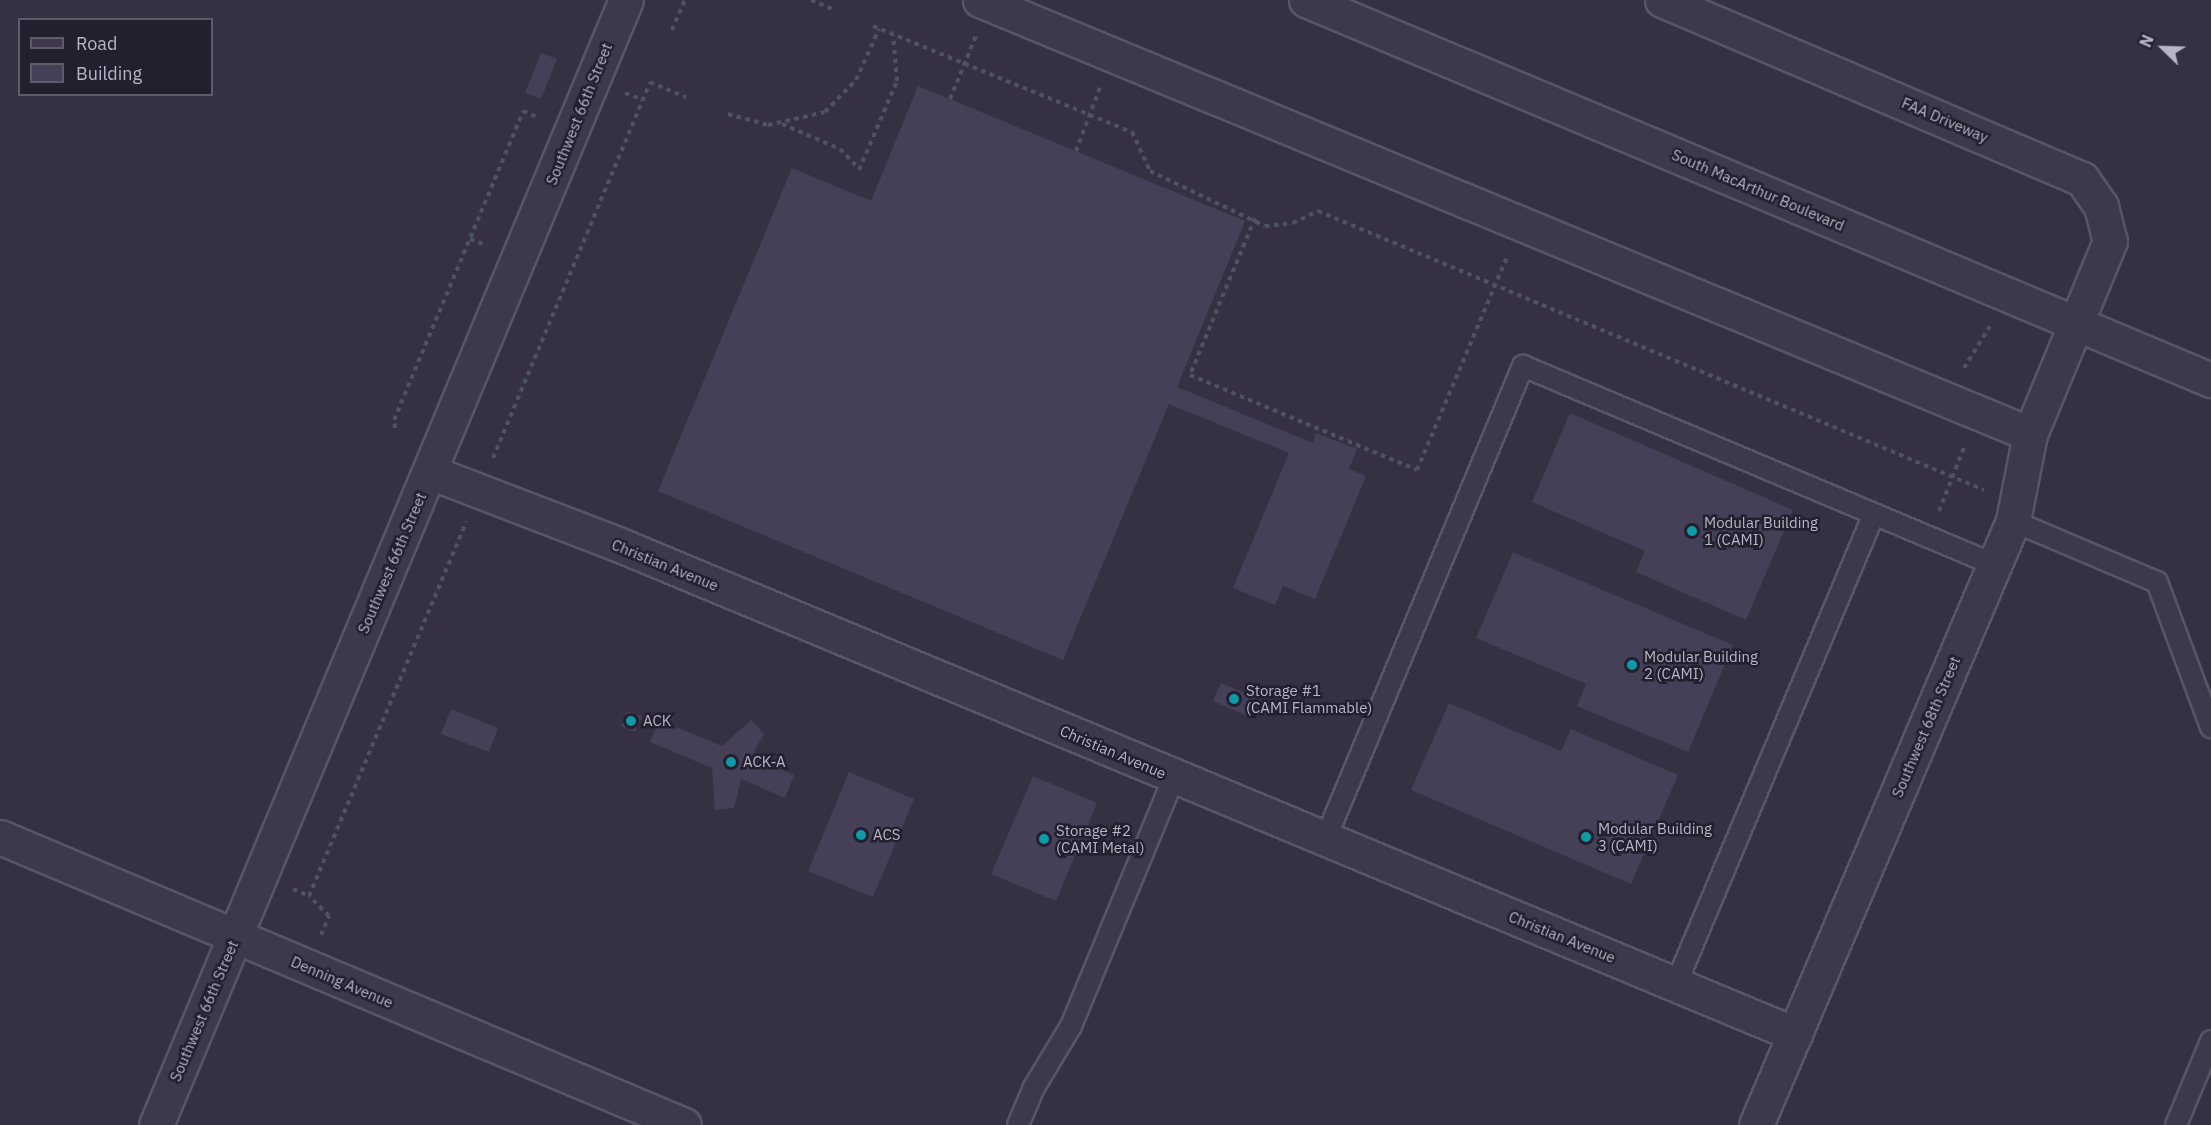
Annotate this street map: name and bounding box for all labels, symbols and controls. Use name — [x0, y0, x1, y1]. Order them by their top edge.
legend — [18, 18, 213, 96]
north arrow — [2133, 18, 2193, 78]
text: Road — [76, 32, 117, 55]
text: N — [2135, 32, 2158, 50]
street label: Southwest 66th Street — [542, 40, 616, 188]
text: Building — [76, 62, 142, 85]
street label: FAA Driveway — [1899, 94, 1991, 146]
street label: South MacArthur Boulevard — [1669, 145, 1847, 235]
street label: Southwest 66th Street — [354, 490, 430, 636]
place label: Modular Building 1 (CAMI) — [1704, 513, 1818, 548]
marker: Modular Building 1 (CAMI) — [1685, 524, 1699, 538]
street label: Christian Avenue — [609, 535, 721, 595]
place label: Modular Building 2 (CAMI) — [1644, 647, 1758, 682]
street label: Southwest 68th Street — [1888, 654, 1964, 800]
marker: Modular Building 2 (CAMI) — [1625, 658, 1639, 672]
place label: Storage #1 (CAMI Flammable) — [1246, 681, 1372, 716]
marker: Storage #1 (CAMI Flammable) — [1227, 692, 1241, 706]
place label: ACK — [643, 712, 671, 730]
marker: ACK — [624, 714, 638, 728]
street label: Christian Avenue — [1057, 722, 1169, 782]
place label: ACK-A — [743, 753, 786, 771]
marker: ACK-A — [724, 755, 738, 769]
place label: Modular Building 3 (CAMI) — [1598, 819, 1712, 854]
place label: Storage #2 (CAMI Metal) — [1056, 821, 1144, 856]
place label: ACS — [873, 826, 900, 844]
marker: ACS — [854, 828, 868, 842]
marker: Modular Building 3 (CAMI) — [1579, 830, 1593, 844]
marker: Storage #2 (CAMI Metal) — [1037, 832, 1051, 846]
street label: Christian Avenue — [1506, 907, 1618, 967]
street label: Southwest 66th Street — [166, 938, 242, 1084]
street label: Denning Avenue — [288, 952, 396, 1012]

